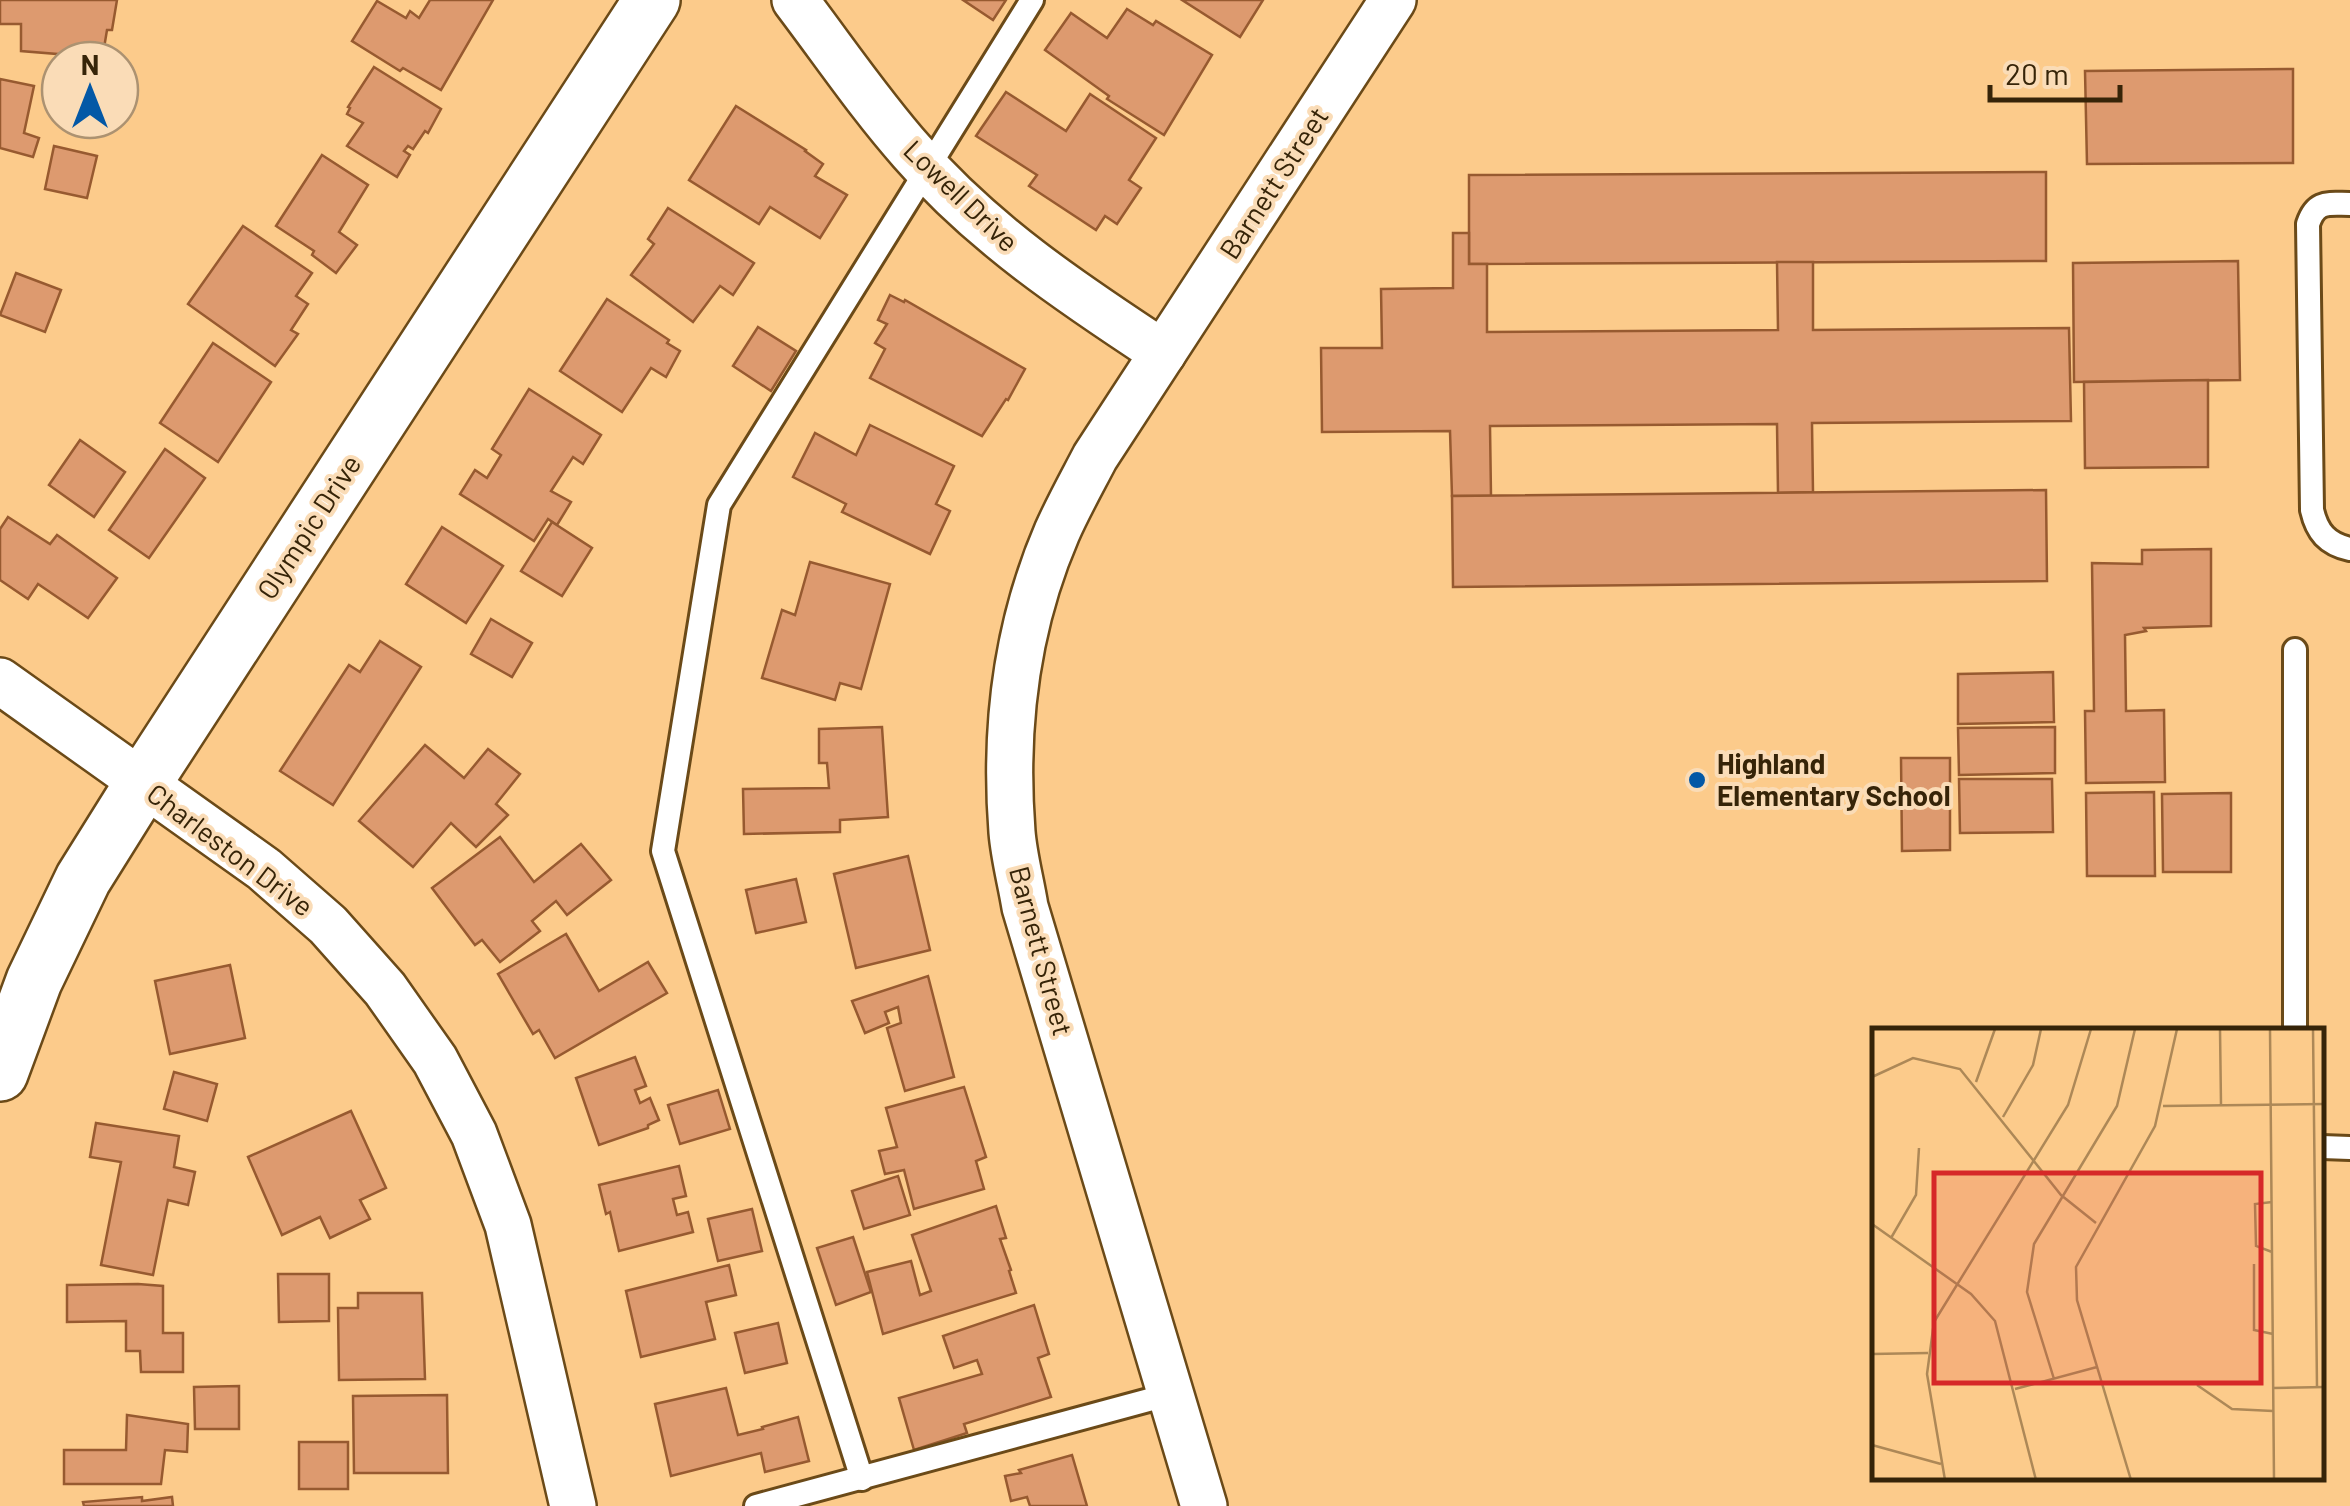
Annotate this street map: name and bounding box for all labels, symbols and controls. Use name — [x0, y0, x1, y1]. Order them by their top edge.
north arrow — [40, 40, 140, 140]
scale bar — [1990, 40, 2120, 102]
text: N — [81, 47, 99, 81]
text: 20 m — [2005, 55, 2069, 91]
street label: Barnett Street — [1212, 100, 1335, 265]
street label: Lowell Drive — [897, 132, 1026, 258]
street label: Olympic Drive — [249, 448, 367, 605]
place label: Highland Elementary School — [1717, 746, 1951, 812]
marker: Highland Elementary School — [1686, 769, 1708, 791]
street label: Charleston Drive — [141, 776, 320, 923]
street label: Barnett Street — [1003, 862, 1081, 1039]
inset map — [1872, 1028, 2325, 1481]

